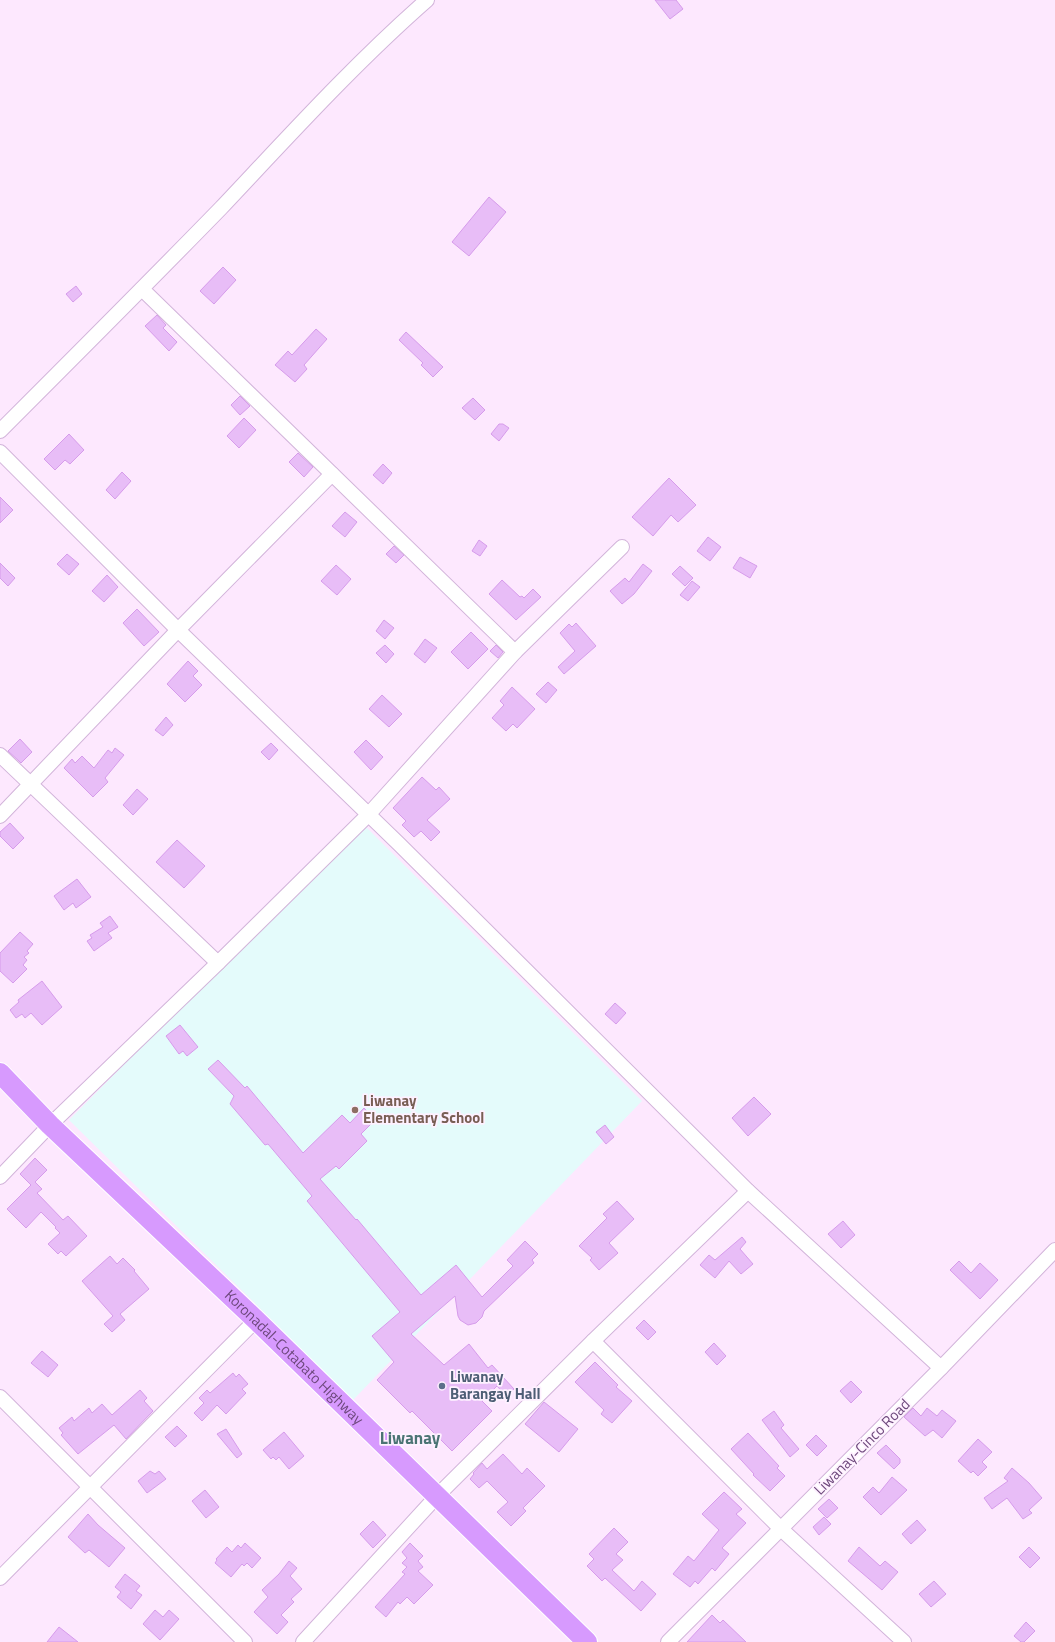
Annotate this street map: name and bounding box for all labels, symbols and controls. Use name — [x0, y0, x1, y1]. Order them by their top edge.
place label: Liwanay Elementary School — [363, 1089, 484, 1129]
marker: Liwanay Elementary School — [350, 1105, 360, 1115]
street label: Koronadal-Cotabato Highway — [220, 1284, 369, 1430]
place label: Liwanay Barangay Hall — [450, 1365, 541, 1405]
marker: Liwanay Barangay Hall — [437, 1381, 447, 1391]
street label: Liwanay-Cinco Road — [808, 1393, 915, 1500]
district label: Liwanay — [380, 1425, 441, 1451]

